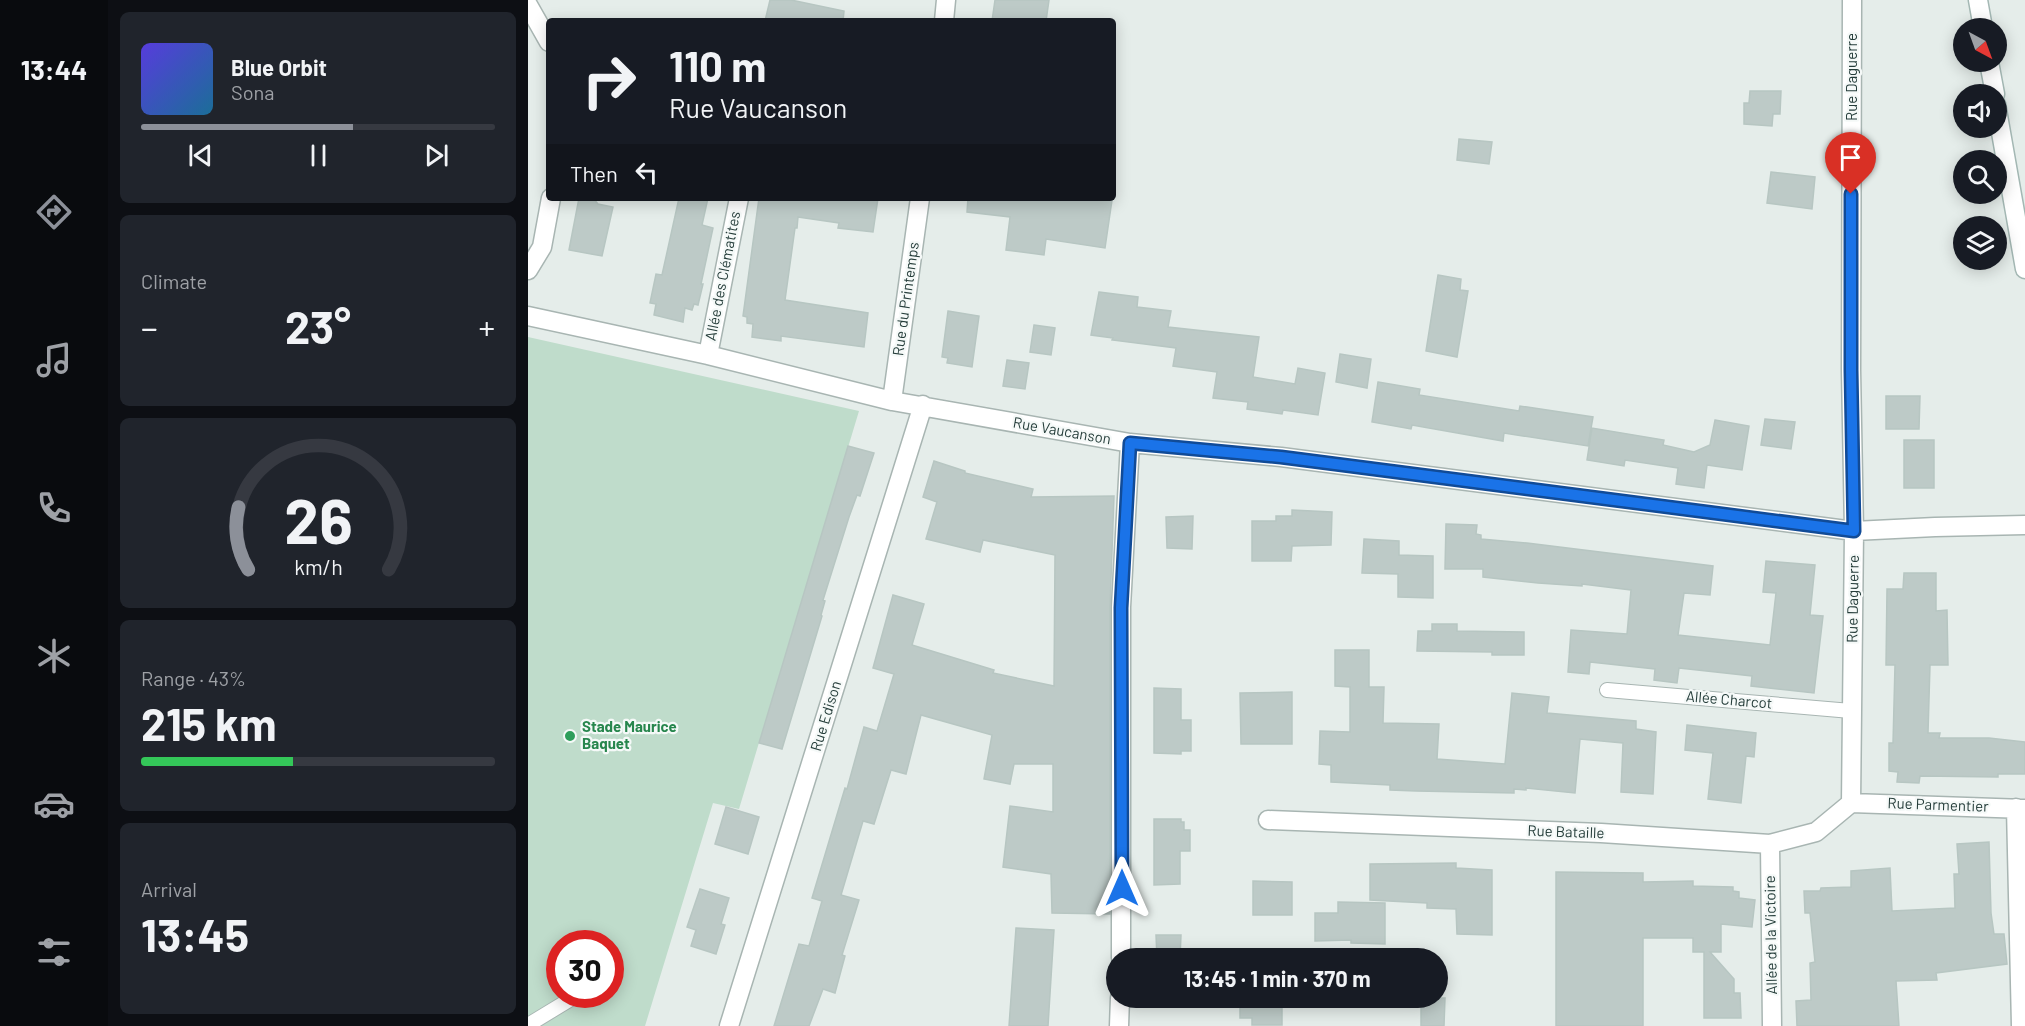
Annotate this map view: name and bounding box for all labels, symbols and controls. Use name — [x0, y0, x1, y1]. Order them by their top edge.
north arrow — [1953, 18, 2007, 72]
map controls — [1953, 18, 2007, 270]
street label: Rue Daguerre — [1842, 33, 1860, 121]
text: 110 m — [669, 40, 766, 90]
icon: right — [570, 42, 648, 120]
text: 13:44 — [21, 53, 87, 85]
text: Blue Orbit — [231, 54, 327, 80]
text: Sona — [231, 80, 275, 104]
button: sound — [1953, 84, 2007, 138]
text: Rue Vaucanson — [669, 91, 847, 123]
pin — [1825, 132, 1876, 194]
icon: previous — [184, 139, 217, 172]
icon: pause — [302, 139, 335, 172]
icon: next — [420, 139, 453, 172]
icon: arrive — [1834, 141, 1867, 174]
button: search — [1953, 150, 2007, 204]
icon: left — [630, 156, 663, 189]
text: Then — [570, 160, 618, 186]
icon: directions — [33, 191, 75, 233]
street label: Allée des Clématites — [701, 210, 743, 342]
button: layers — [1953, 216, 2007, 270]
street label: Rue du Printemps — [888, 241, 922, 357]
text: Climate — [141, 269, 207, 293]
text: 23° — [285, 299, 351, 353]
text: − — [141, 307, 158, 347]
text: + — [478, 307, 495, 347]
icon: music — [33, 339, 75, 381]
street label: Rue Vaucanson — [1012, 413, 1113, 447]
text: 26 — [284, 482, 352, 556]
icon: phone — [33, 487, 75, 529]
text: km/h — [294, 554, 342, 579]
street label: Rue Daguerre — [1842, 555, 1862, 643]
icon: climate — [33, 635, 75, 677]
text: Range · 43% — [141, 666, 246, 690]
street label: Rue Edison — [806, 678, 844, 753]
street label: Allée Charcot — [1685, 686, 1773, 712]
text: 215 km — [141, 696, 277, 750]
place label: Stade Maurice Baquet — [582, 717, 677, 752]
marker: Stade Maurice Baquet — [563, 729, 577, 743]
icon: car — [33, 783, 75, 825]
street label: Rue Parmentier — [1887, 793, 1990, 815]
street label: Rue Bataille — [1527, 821, 1605, 841]
position arrow — [1090, 856, 1154, 920]
street label: Allée de la Victoire — [1760, 875, 1780, 995]
text: Arrival — [141, 877, 197, 901]
text: 13:45 — [141, 907, 249, 961]
speed limit sign: 30 — [546, 930, 624, 1008]
icon: filters — [33, 931, 75, 973]
text: 13:45 · 1 min · 370 m — [1183, 965, 1371, 991]

